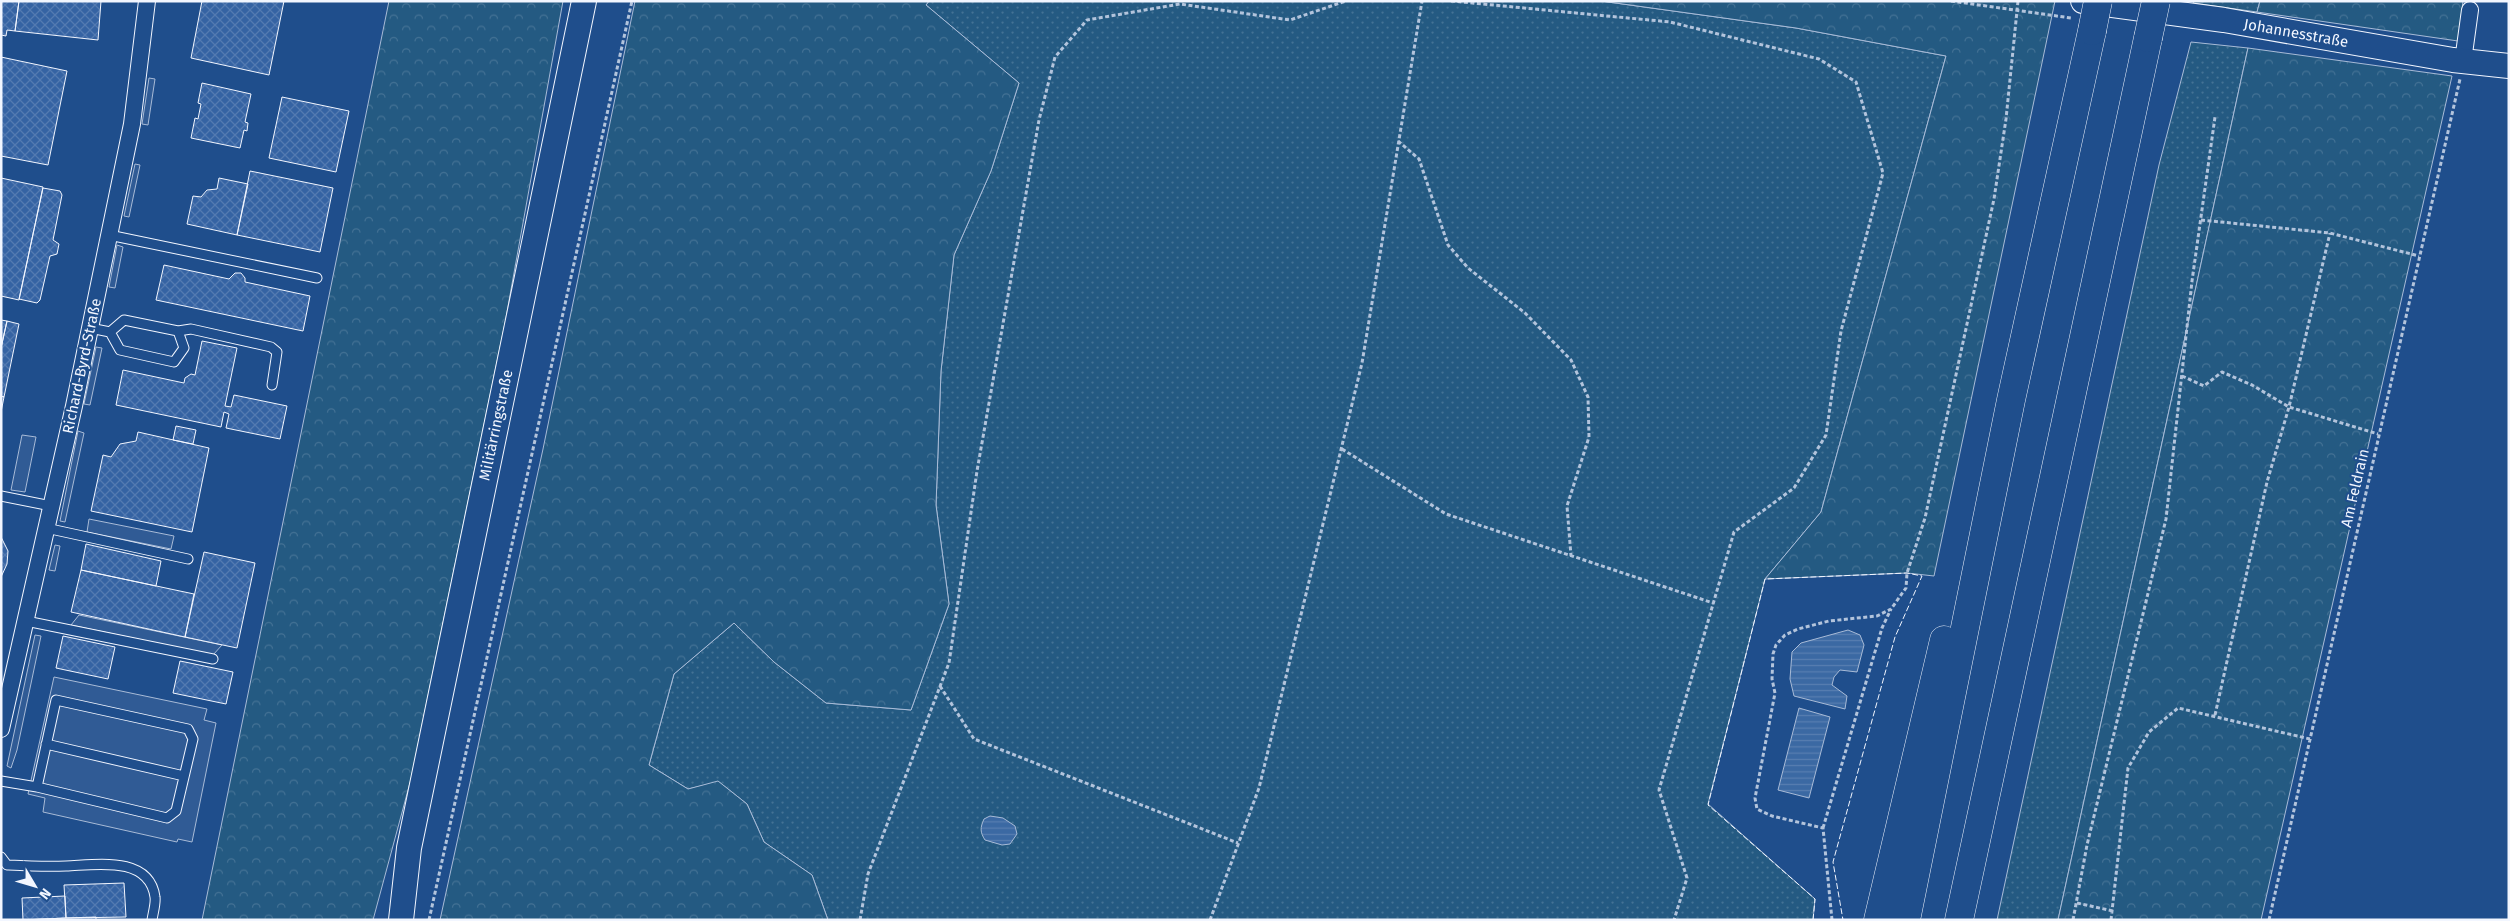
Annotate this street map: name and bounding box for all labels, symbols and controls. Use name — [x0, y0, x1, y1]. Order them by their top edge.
street label: Johannesstraße — [2242, 15, 2350, 51]
street label: Richard-Byrd-Straße — [59, 297, 105, 435]
street label: Militärringstraße — [475, 368, 517, 482]
street label: Am Feldrain — [2337, 447, 2373, 529]
north arrow — [10, 861, 60, 911]
text: N — [35, 885, 54, 903]

